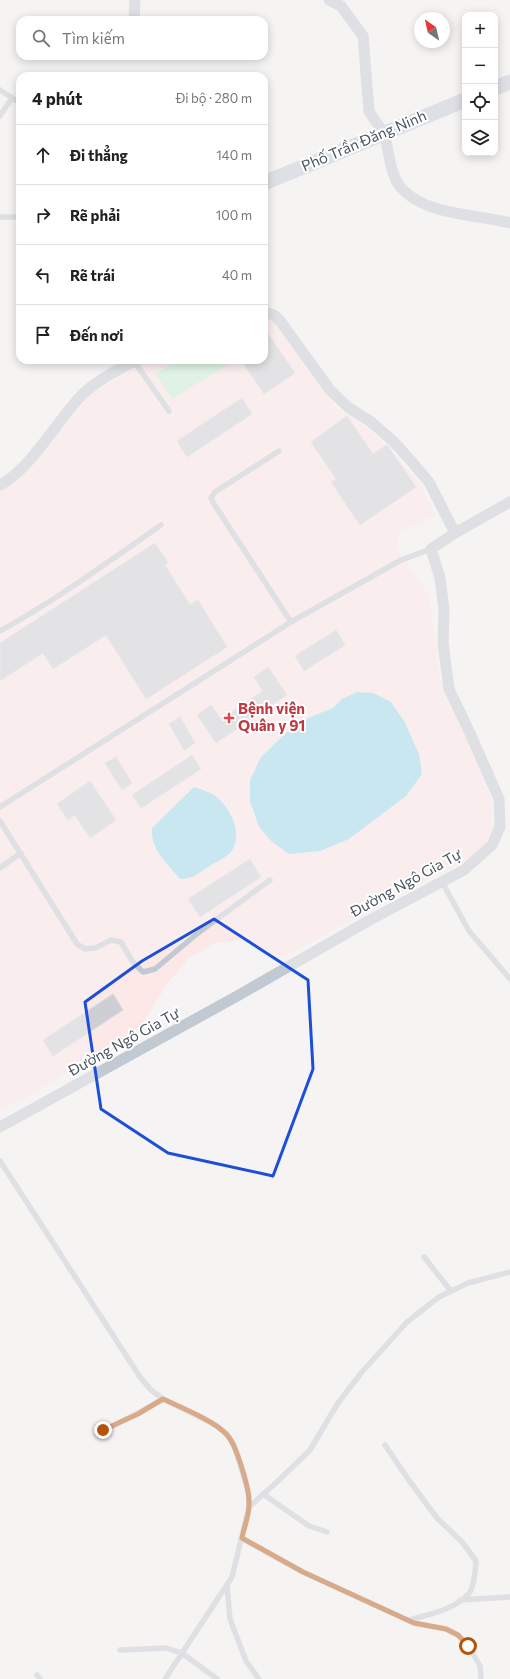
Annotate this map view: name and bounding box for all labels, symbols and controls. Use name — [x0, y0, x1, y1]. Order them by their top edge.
north arrow — [414, 12, 450, 48]
map controls — [462, 12, 498, 156]
button: + — [462, 12, 498, 48]
search box — [16, 16, 268, 60]
icon: search — [30, 27, 52, 49]
text: Tìm kiếm — [62, 29, 125, 47]
button: − — [462, 48, 498, 84]
button: locate — [462, 84, 498, 120]
text: 4 phút — [32, 88, 82, 109]
text: Đi bộ · 280 m — [176, 90, 252, 106]
street label: Phố Trần Đăng Ninh — [298, 106, 429, 175]
button: layers — [462, 120, 498, 156]
icon: ahead — [32, 144, 54, 166]
text: Đi thẳng — [70, 146, 128, 164]
text: 140 m — [216, 147, 252, 163]
icon: right — [32, 204, 54, 226]
text: Rẽ phải — [70, 206, 120, 224]
text: 100 m — [216, 207, 252, 223]
icon: left — [32, 264, 54, 286]
text: Rẽ trái — [70, 266, 115, 284]
text: 40 m — [222, 267, 252, 283]
icon: arrive — [32, 324, 54, 346]
text: Đến nơi — [70, 326, 123, 344]
place label: Bệnh viện Quân y 91 — [238, 699, 305, 734]
marker: Bệnh viện Quân y 91 — [223, 712, 235, 724]
street label: Đường Ngô Gia Tự — [346, 844, 465, 921]
street label: Đường Ngô Gia Tự — [64, 1003, 183, 1080]
route end — [94, 1421, 112, 1439]
route start — [459, 1637, 477, 1655]

